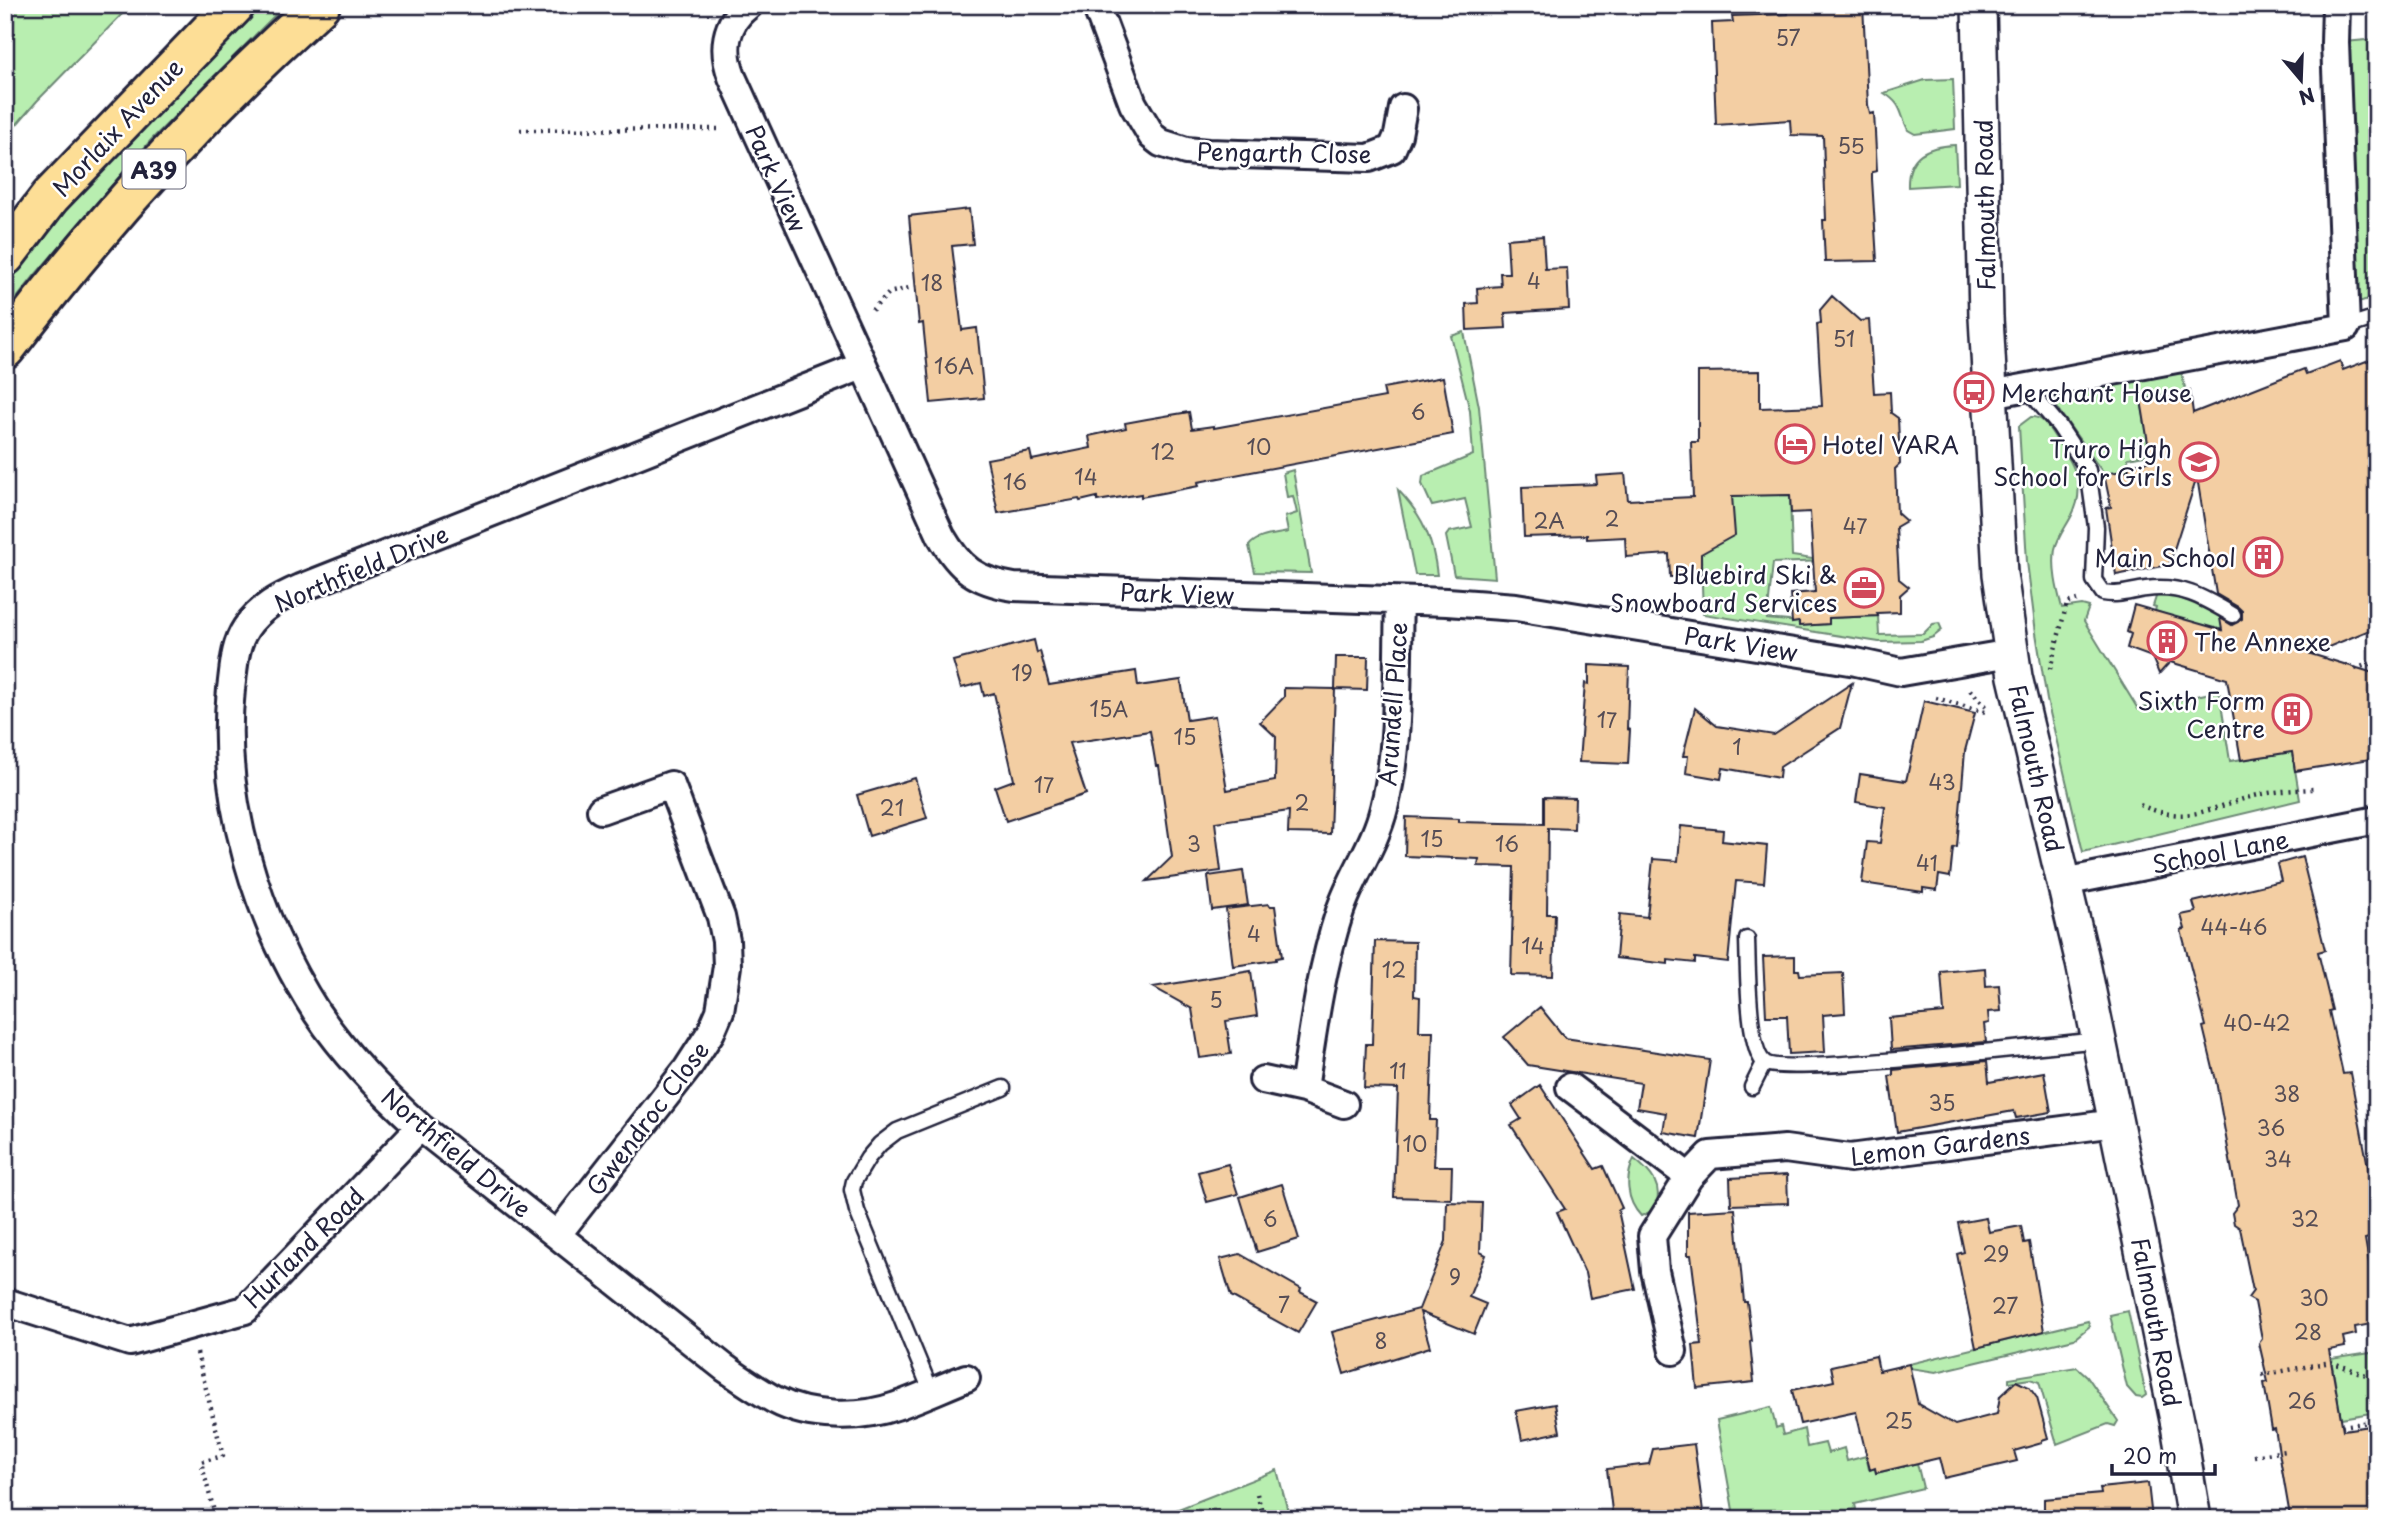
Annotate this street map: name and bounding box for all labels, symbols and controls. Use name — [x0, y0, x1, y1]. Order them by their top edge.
house number: 57 — [1775, 21, 1801, 53]
north arrow — [2266, 46, 2336, 116]
street label: Morlaix Avenue — [43, 50, 191, 204]
text: N — [2295, 81, 2319, 113]
street label: Park View — [737, 119, 817, 238]
street label: Falmouth Road — [1965, 119, 2003, 291]
house number: 55 — [1837, 129, 1865, 161]
street label: Pengarth Close — [1196, 132, 1372, 172]
road number: A39 — [122, 150, 186, 188]
house number: 4 — [1527, 264, 1541, 296]
house number: 18 — [921, 266, 943, 298]
house number: 51 — [1833, 322, 1855, 354]
house number: 16A — [934, 349, 974, 381]
bus stop icon: Merchant House — [1953, 371, 1995, 413]
place label: Merchant House — [2001, 374, 2192, 410]
house number: 6 — [1411, 395, 1425, 427]
hotel icon: Hotel VARA — [1774, 423, 1816, 465]
place label: Hotel VARA — [1822, 426, 1959, 462]
house number: 10 — [1247, 430, 1271, 462]
place label: Truro High School for Girls — [1993, 430, 2172, 494]
house number: 12 — [1151, 435, 1175, 467]
school or university icon: Truro High School for Girls — [2178, 441, 2220, 483]
house number: 14 — [1074, 460, 1098, 492]
house number: 16 — [1003, 465, 1027, 497]
house number: 2 — [1605, 502, 1619, 534]
house number: 2A — [1534, 504, 1564, 536]
house number: 47 — [1843, 509, 1867, 541]
street label: Northfield Drive — [268, 515, 454, 621]
building icon: Main School — [2242, 536, 2284, 578]
place label: Main School — [2094, 539, 2236, 575]
place label: Bluebird Ski & Snowboard Services — [1610, 556, 1837, 620]
office icon: Bluebird Ski & Snowboard Services — [1843, 567, 1885, 609]
street label: Park View — [1119, 573, 1235, 613]
street label: Park View — [1682, 616, 1801, 670]
building icon: The Annexe — [2146, 620, 2188, 662]
street label: Arundell Place — [1368, 621, 1416, 787]
place label: The Annexe — [2194, 623, 2331, 659]
house number: 19 — [1011, 656, 1033, 688]
street label: Falmouth Road — [2000, 680, 2074, 856]
place label: Sixth Form Centre — [2137, 682, 2265, 746]
house number: 15A — [1090, 692, 1129, 724]
building icon: Sixth Form Centre — [2271, 693, 2313, 735]
house number: 17 — [1597, 703, 1617, 735]
house number: 15 — [1174, 720, 1196, 752]
house number: 1 — [1732, 730, 1742, 762]
house number: 43 — [1928, 765, 1956, 797]
house number: 17 — [1034, 768, 1054, 800]
house number: 2 — [1295, 786, 1309, 818]
house number: 21 — [880, 791, 904, 823]
street label: School Lane — [2149, 820, 2291, 882]
house number: 15 — [1421, 822, 1443, 854]
house number: 3 — [1187, 827, 1201, 859]
house number: 16 — [1495, 827, 1519, 859]
house number: 41 — [1916, 846, 1938, 878]
house number: 44-46 — [2201, 910, 2267, 942]
house number: 4 — [1247, 917, 1261, 949]
house number: 14 — [1521, 929, 1545, 961]
house number: 12 — [1382, 953, 1406, 985]
house number: 5 — [1209, 983, 1223, 1015]
house number: 40-42 — [2223, 1006, 2291, 1038]
street label: Gwendroc Close — [577, 1033, 717, 1203]
house number: 11 — [1389, 1054, 1407, 1086]
house number: 38 — [2274, 1077, 2301, 1109]
street label: Northfield Drive — [374, 1078, 540, 1226]
house number: 35 — [1929, 1086, 1955, 1118]
house number: 36 — [2257, 1111, 2285, 1143]
street label: Lemon Gardens — [1848, 1116, 2032, 1174]
house number: 10 — [1403, 1127, 1427, 1159]
house number: 34 — [2264, 1142, 2292, 1174]
street label: Hurland Road — [234, 1178, 372, 1316]
house number: 6 — [1263, 1202, 1277, 1234]
house number: 32 — [2291, 1202, 2319, 1234]
street label: Falmouth Road — [2123, 1234, 2191, 1410]
house number: 29 — [1983, 1237, 2009, 1269]
house number: 9 — [1449, 1260, 1461, 1292]
house number: 30 — [2299, 1281, 2329, 1313]
house number: 7 — [1278, 1288, 1290, 1320]
house number: 27 — [1992, 1289, 2018, 1321]
house number: 28 — [2294, 1315, 2322, 1347]
house number: 8 — [1374, 1324, 1388, 1356]
house number: 26 — [2288, 1384, 2316, 1416]
house number: 25 — [1885, 1404, 1913, 1436]
scale bar — [2112, 1433, 2216, 1477]
text: 20 m — [2123, 1439, 2177, 1471]

